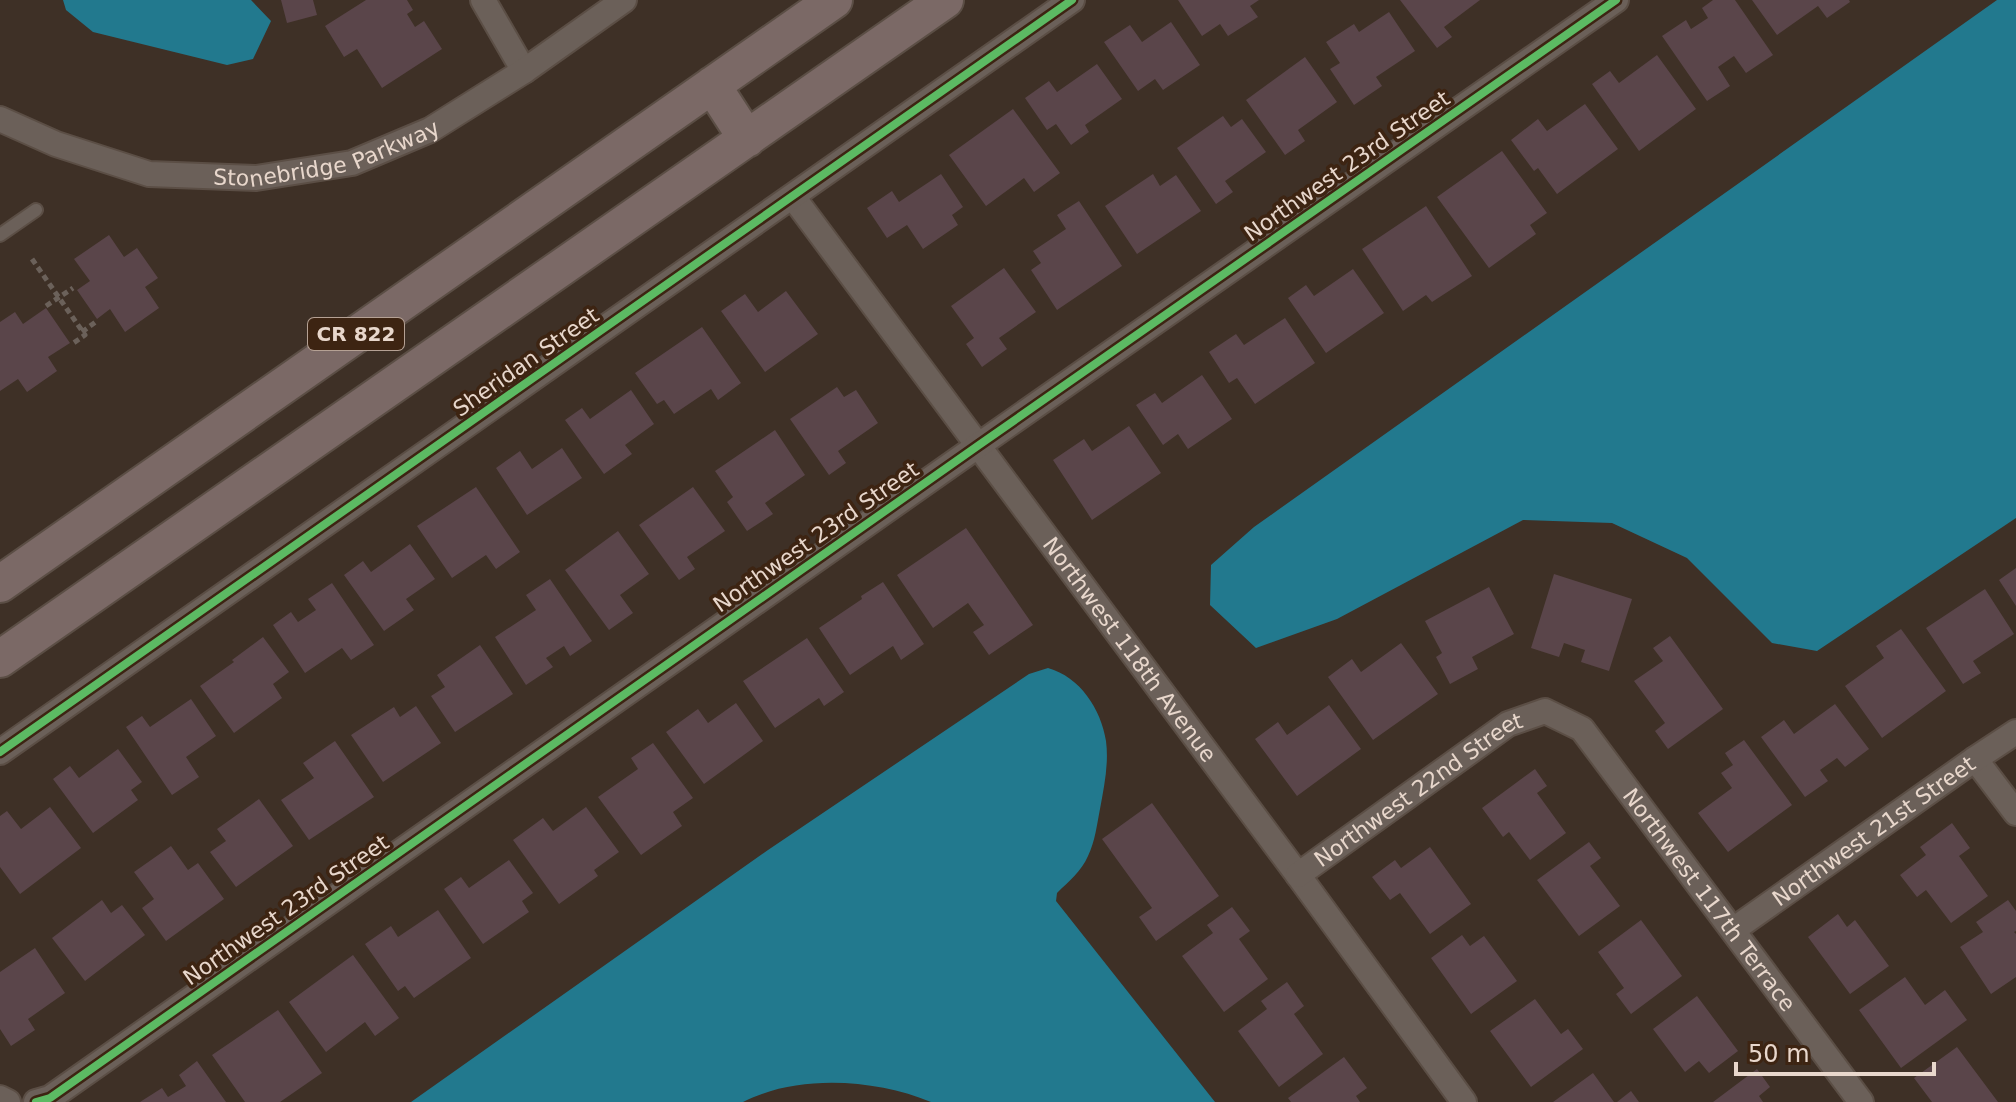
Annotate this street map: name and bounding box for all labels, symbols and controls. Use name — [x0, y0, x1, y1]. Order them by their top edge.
street label: Northwest 23rd Street — [1240, 85, 1455, 246]
street label: Stonebridge Parkway — [213, 115, 444, 191]
street label: Sheridan Street — [448, 302, 604, 422]
road number: CR 822 — [308, 318, 404, 350]
street label: Northwest 23rd Street — [709, 456, 924, 617]
street label: Northwest 118th Avenue — [1038, 532, 1222, 767]
street label: Northwest 22nd Street — [1309, 707, 1526, 872]
street label: Northwest 21st Street — [1767, 750, 1980, 911]
street label: Northwest 117th Terrace — [1618, 783, 1801, 1016]
street label: Northwest 23rd Street — [179, 829, 394, 990]
scale bar — [1736, 1026, 1934, 1076]
text: 50 m — [1748, 1040, 1810, 1068]

